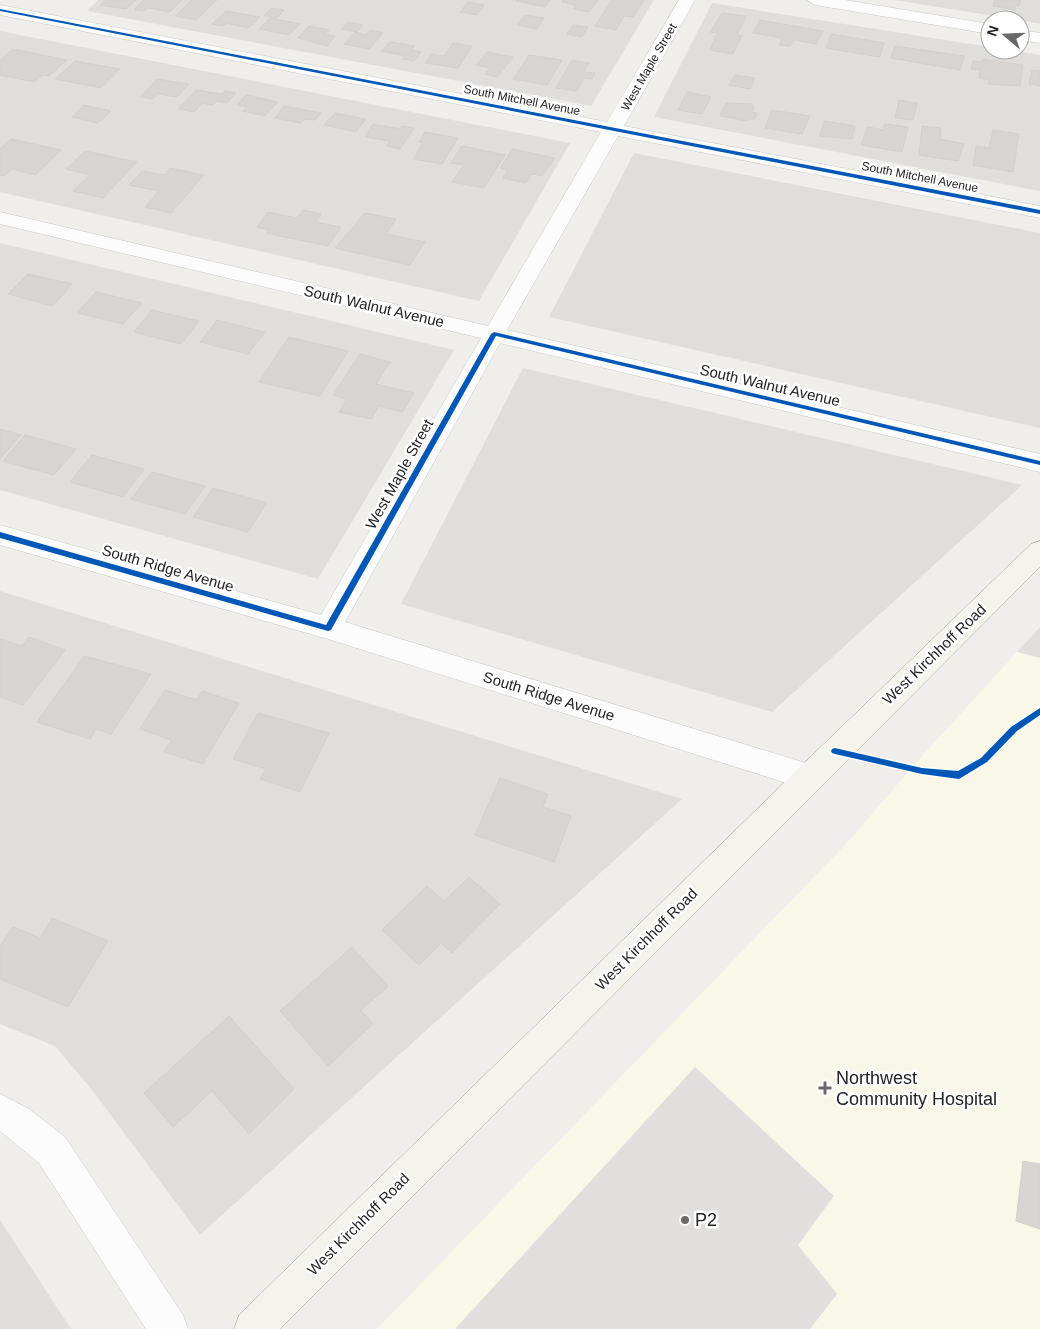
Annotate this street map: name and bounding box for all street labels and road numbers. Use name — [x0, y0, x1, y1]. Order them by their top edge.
street label: West Maple Street — [618, 20, 680, 113]
street label: South Mitchell Avenue — [462, 82, 582, 118]
street label: South Mitchell Avenue — [860, 159, 980, 195]
street label: South Walnut Avenue — [302, 282, 446, 330]
street label: South Walnut Avenue — [698, 361, 842, 409]
street label: West Maple Street — [362, 415, 437, 532]
street label: South Ridge Avenue — [100, 541, 236, 595]
street label: West Kirchhoff Road — [879, 600, 989, 708]
street label: South Ridge Avenue — [481, 668, 617, 724]
street label: West Kirchhoff Road — [592, 885, 700, 993]
street label: West Kirchhoff Road — [304, 1170, 412, 1278]

